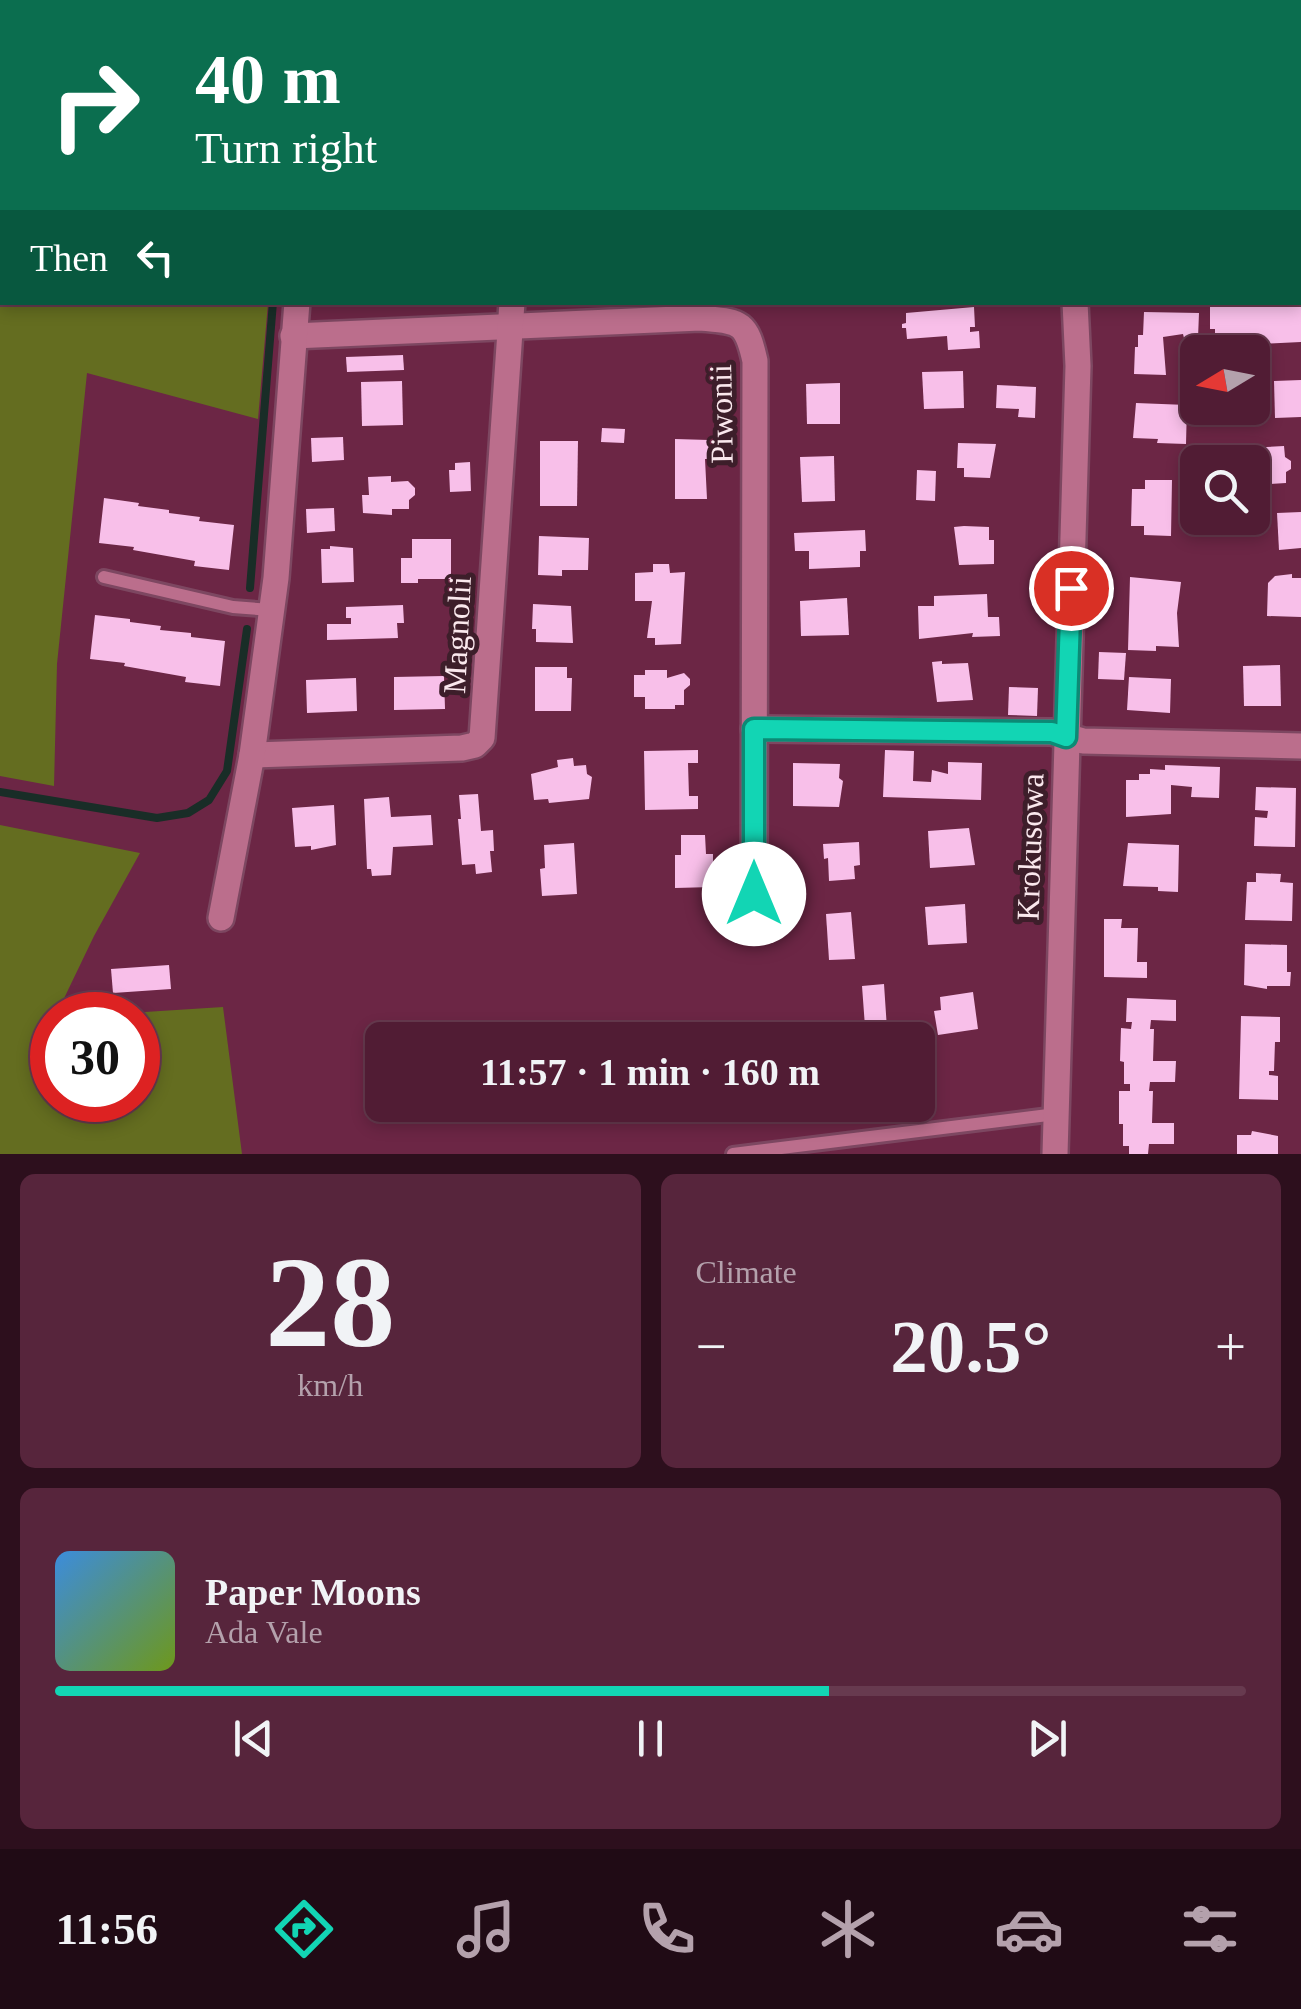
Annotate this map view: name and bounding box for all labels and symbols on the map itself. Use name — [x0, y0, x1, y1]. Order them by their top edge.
north arrow — [1180, 335, 1270, 425]
street label: Piwonii — [702, 364, 740, 464]
pin — [1029, 546, 1114, 631]
street label: Magnolii — [436, 575, 478, 695]
street label: Krokusowa — [1009, 773, 1051, 921]
position arrow — [702, 842, 806, 946]
speed limit sign: 30 — [30, 992, 160, 1122]

